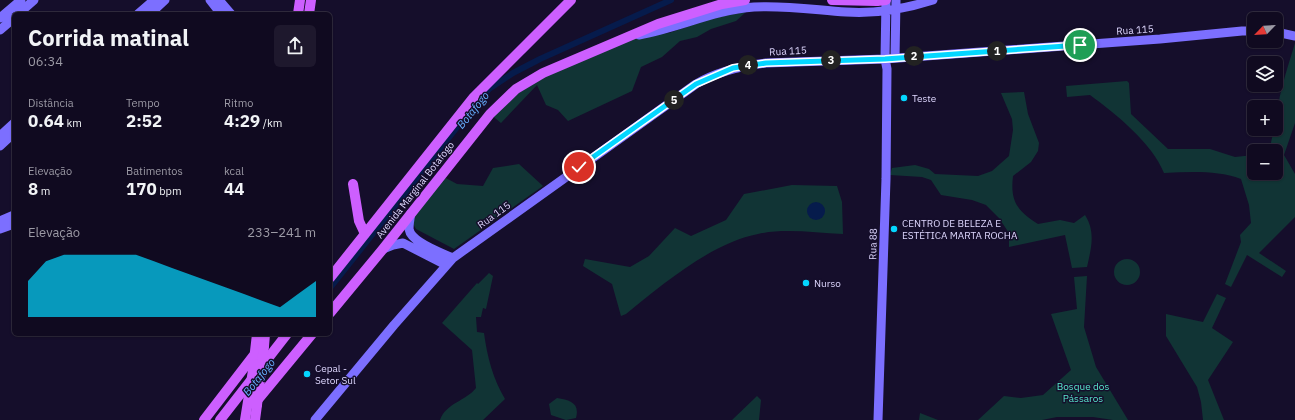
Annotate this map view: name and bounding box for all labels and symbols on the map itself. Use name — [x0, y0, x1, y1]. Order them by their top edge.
north arrow — [1247, 12, 1283, 48]
street label: Rua 115 — [1116, 22, 1154, 38]
pin — [1063, 28, 1097, 62]
pin: 1 — [987, 41, 1007, 61]
street label: Rua 115 — [769, 44, 807, 58]
pin: 2 — [904, 46, 924, 66]
pin: 3 — [821, 50, 841, 70]
pin: 4 — [738, 55, 758, 75]
water label: Botafogo — [454, 89, 492, 131]
pin: 5 — [664, 90, 684, 110]
place label: Teste — [912, 92, 937, 105]
marker: Teste — [899, 93, 909, 103]
street label: Avenida Marginal Botafogo — [373, 139, 457, 241]
pin — [562, 150, 596, 184]
street label: Rua 115 — [475, 199, 513, 231]
place label: CENTRO DE BELEZA E ESTÉTICA MARTA ROCHA — [902, 217, 1018, 242]
marker: CENTRO DE BELEZA E ESTÉTICA MARTA ROCHA — [889, 224, 899, 234]
street label: Rua 88 — [866, 228, 880, 260]
place label: Nurso — [814, 277, 841, 290]
marker: Nurso — [801, 278, 811, 288]
water label: Botafogo — [240, 356, 278, 398]
place label: Cepal - Setor Sul — [315, 362, 356, 387]
marker: Cepal - Setor Sul — [302, 369, 312, 379]
park label: Bosque dos Pássaros — [1057, 380, 1109, 405]

